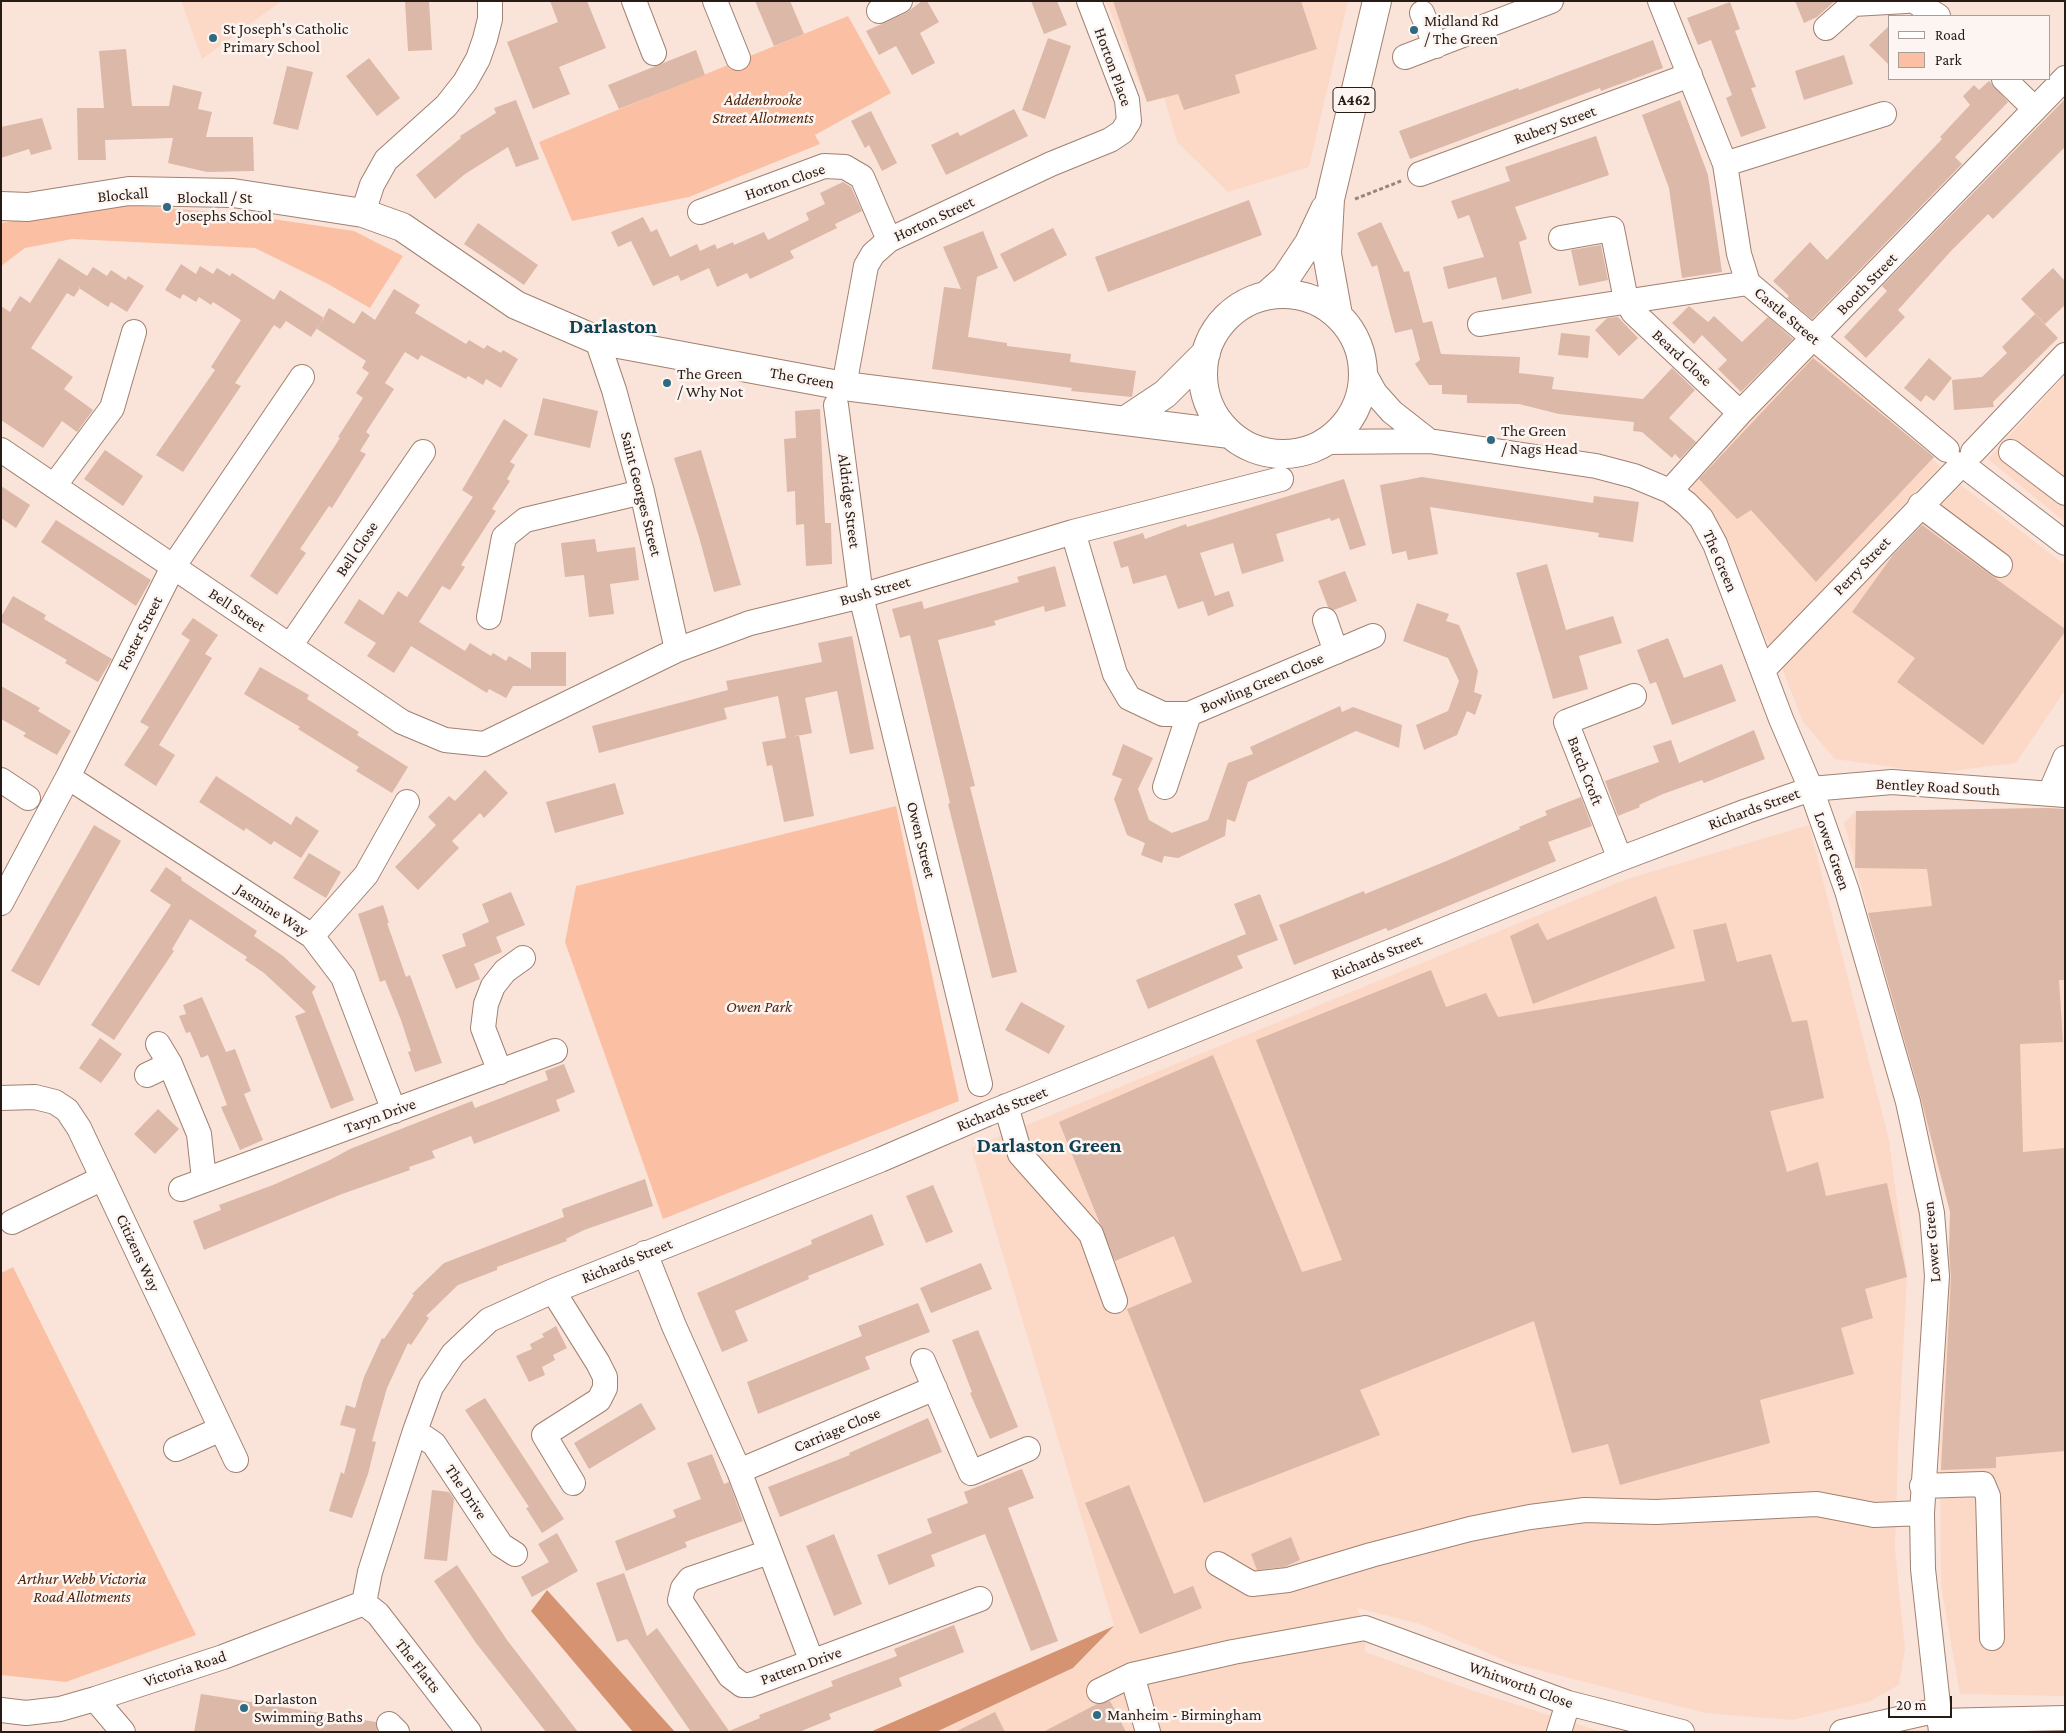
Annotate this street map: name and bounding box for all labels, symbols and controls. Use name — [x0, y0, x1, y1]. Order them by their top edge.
place label: Midland Rd / The Green — [1424, 11, 1499, 49]
legend — [1888, 15, 2051, 80]
place label: St Joseph's Catholic Primary School — [223, 19, 348, 57]
marker: Midland Rd / The Green — [1408, 24, 1420, 36]
street label: Horton Place — [1090, 25, 1136, 109]
text: Road — [1935, 27, 1965, 43]
marker: St Joseph's Catholic Primary School — [207, 32, 219, 44]
text: Park — [1935, 52, 1962, 68]
road number: A462 — [1333, 88, 1375, 112]
park label: Addenbrooke Street Allotments — [712, 90, 814, 128]
street label: Rubery Street — [1511, 101, 1599, 149]
street label: Horton Close — [742, 159, 828, 205]
street label: Blockall — [97, 183, 149, 207]
place label: Blockall / St Josephs School — [177, 188, 272, 226]
street label: Horton Street — [891, 192, 977, 246]
marker: Blockall / St Josephs School — [161, 201, 173, 213]
street label: Booth Street — [1833, 249, 1901, 319]
street label: Castle Street — [1750, 283, 1824, 349]
district label: Darlaston — [569, 314, 657, 340]
street label: Beard Close — [1648, 325, 1716, 391]
street label: The Green — [768, 363, 836, 393]
place label: The Green / Why Not — [677, 364, 743, 402]
marker: The Green / Why Not — [661, 377, 673, 389]
place label: The Green / Nags Head — [1501, 421, 1578, 459]
street label: Saint Georges Street — [616, 430, 666, 558]
marker: The Green / Nags Head — [1485, 434, 1497, 446]
street label: Aldridge Street — [834, 453, 864, 549]
street label: Bell Close — [332, 518, 382, 580]
street label: The Green — [1698, 527, 1742, 595]
street label: Perry Street — [1829, 533, 1895, 599]
street label: Bush Street — [837, 572, 913, 610]
street label: Bell Street — [205, 584, 269, 636]
street label: Foster Street — [113, 593, 167, 673]
street label: Bowling Green Close — [1197, 648, 1327, 718]
street label: Batch Croft — [1563, 734, 1607, 808]
street label: Bentley Road South — [1875, 774, 2001, 800]
street label: Richards Street — [1706, 784, 1802, 834]
street label: Owen Street — [902, 800, 940, 880]
street label: Lower Green — [1810, 809, 1854, 893]
street label: Jasmine Way — [232, 879, 312, 941]
street label: Richards Street — [1329, 930, 1425, 984]
park label: Owen Park — [726, 997, 792, 1017]
street label: Richards Street — [954, 1082, 1050, 1136]
street label: Taryn Drive — [341, 1094, 419, 1138]
district label: Darlaston Green — [976, 1133, 1122, 1159]
street label: Lower Green — [1919, 1201, 1945, 1283]
street label: Citizens Way — [112, 1211, 164, 1295]
street label: Richards Street — [579, 1234, 675, 1288]
street label: Carriage Close — [791, 1403, 883, 1457]
street label: The Drive — [441, 1461, 491, 1523]
park label: Arthur Webb Victoria Road Allotments — [18, 1569, 146, 1607]
street label: The Flatts — [391, 1635, 445, 1697]
street label: Pattern Drive — [758, 1642, 844, 1690]
street label: Victoria Road — [141, 1647, 229, 1691]
street label: Whitworth Close — [1466, 1657, 1576, 1713]
scale bar — [1891, 1686, 1955, 1718]
place label: Darlaston Swimming Baths — [254, 1689, 363, 1727]
text: 20 m — [1896, 1697, 1927, 1713]
marker: Darlaston Swimming Baths — [238, 1702, 250, 1714]
place label: Manheim - Birmingham — [1107, 1705, 1262, 1725]
marker: Manheim - Birmingham — [1091, 1709, 1103, 1721]

